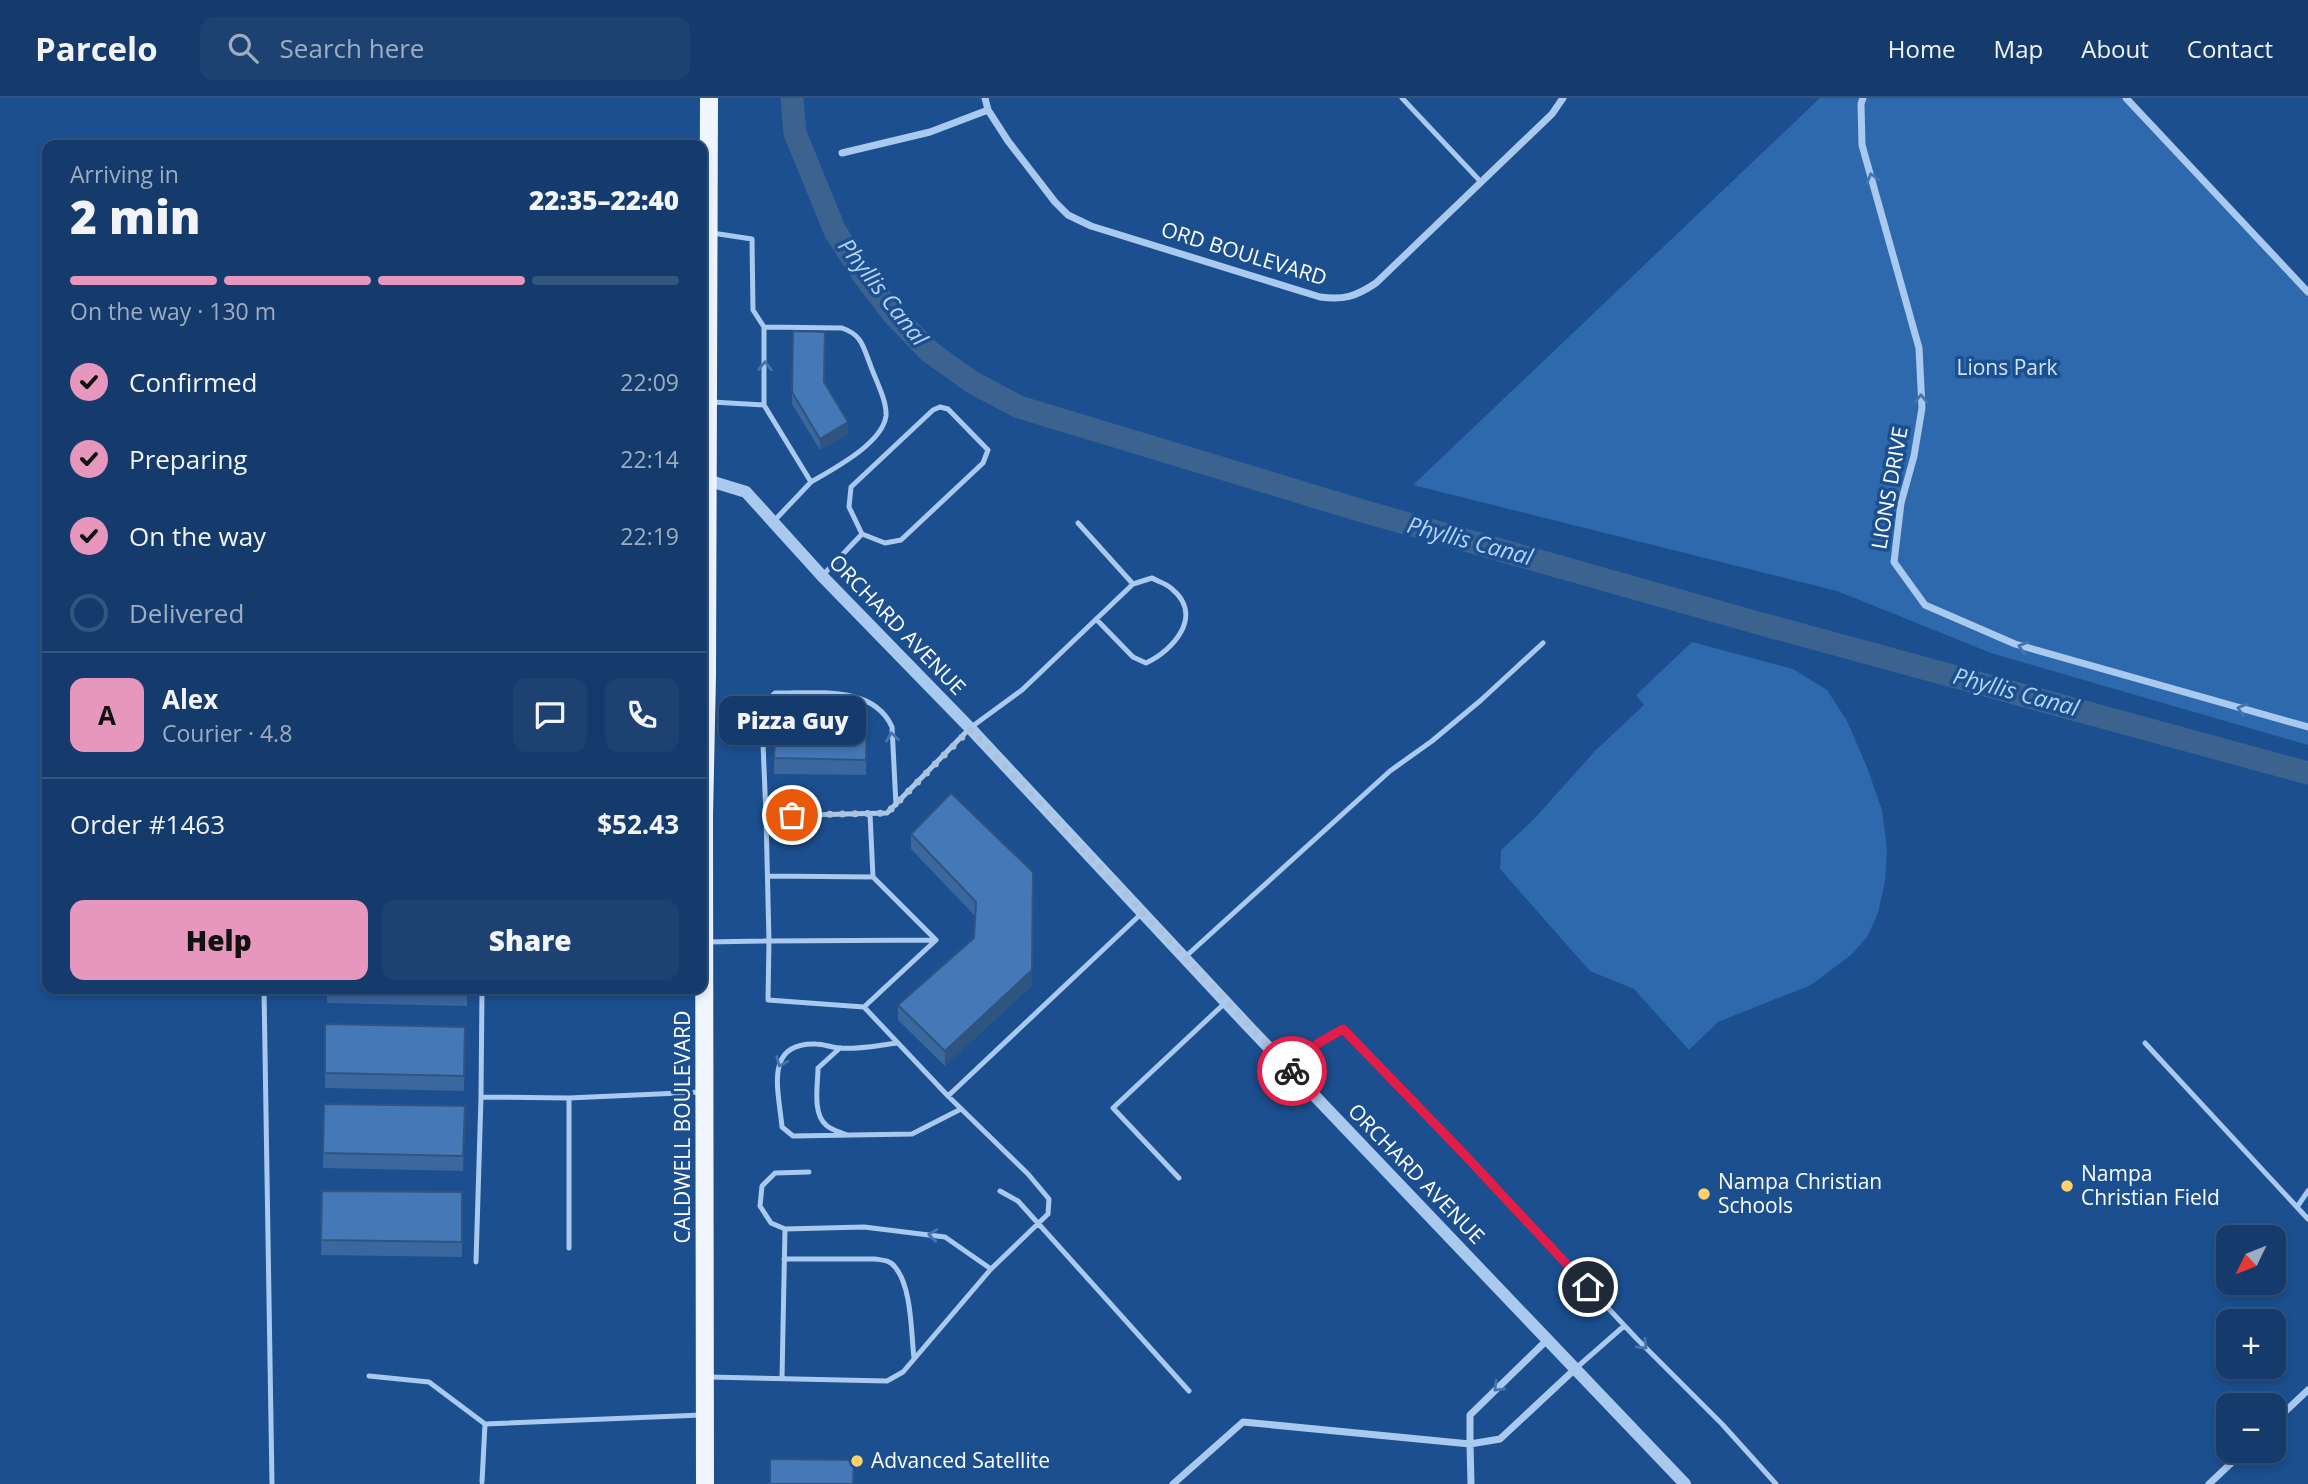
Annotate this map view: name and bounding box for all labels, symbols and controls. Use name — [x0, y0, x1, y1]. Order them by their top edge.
search box — [200, 17, 690, 80]
text: Parcelo — [35, 26, 158, 71]
icon: search — [224, 29, 262, 67]
text: Search here — [280, 30, 424, 66]
text: Home — [1888, 32, 1956, 65]
text: Map — [1994, 32, 2043, 65]
text: About — [2081, 32, 2149, 65]
text: Contact — [2187, 32, 2273, 65]
text: Arriving in — [70, 158, 179, 190]
one-way arrow — [1865, 173, 1880, 185]
text: 22:35–22:40 — [529, 182, 679, 218]
text: 2 min — [70, 185, 201, 247]
street label: ORD BOULEVARD — [1158, 215, 1331, 292]
water label: Phyllis Canal — [832, 231, 937, 353]
text: On the way · 130 m — [70, 295, 276, 327]
park label: Lions Park — [1956, 353, 2058, 381]
one-way arrow — [757, 360, 773, 371]
icon: check — [70, 363, 108, 401]
text: Confirmed — [129, 364, 257, 400]
text: 22:09 — [620, 366, 679, 398]
one-way arrow — [1913, 394, 1929, 404]
street label: LIONS DRIVE — [1864, 424, 1914, 551]
icon: check — [70, 440, 108, 478]
text: Preparing — [129, 441, 247, 477]
text: 22:14 — [620, 443, 679, 475]
water label: Phyllis Canal — [1404, 508, 1538, 572]
icon: check — [70, 517, 108, 555]
text: On the way — [129, 518, 266, 554]
text: 22:19 — [620, 520, 679, 552]
street label: ORCHARD AVENUE — [823, 548, 972, 701]
text: Delivered — [129, 595, 244, 631]
one-way arrow — [2018, 640, 2030, 655]
water label: Phyllis Canal — [1950, 659, 2084, 723]
button: chat — [513, 678, 587, 752]
button: phone — [605, 678, 679, 752]
text: Alex — [162, 681, 218, 717]
callout: Pizza Guy — [718, 696, 866, 745]
text: A — [98, 697, 116, 733]
one-way arrow — [2237, 702, 2249, 717]
text: Pizza Guy — [736, 704, 849, 736]
text: Courier · 4.8 — [162, 717, 292, 749]
one-way arrow — [885, 731, 900, 743]
pin — [762, 785, 822, 845]
icon: bag — [773, 796, 811, 834]
text: Order #1463 — [70, 806, 225, 842]
text: $52.43 — [597, 806, 679, 842]
button: Help — [70, 900, 368, 980]
button: Share — [382, 900, 679, 980]
street label: CALDWELL BOULEVARD — [668, 1011, 696, 1243]
courier — [1257, 1036, 1327, 1106]
icon: bike — [1273, 1052, 1311, 1090]
one-way arrow — [776, 1055, 790, 1067]
street label: ORCHARD AVENUE — [1342, 1097, 1491, 1250]
place label: Nampa Christian Field — [2081, 1159, 2220, 1211]
place label: Nampa Christian Schools — [1718, 1167, 1882, 1219]
marker: Nampa Christian Field — [2059, 1178, 2075, 1194]
marker: Nampa Christian Schools — [1696, 1186, 1712, 1202]
north arrow — [2216, 1225, 2286, 1295]
map controls — [2216, 1225, 2286, 1463]
one-way arrow — [927, 1228, 939, 1243]
pin — [1558, 1257, 1618, 1317]
icon: home — [1569, 1268, 1607, 1306]
button: + — [2216, 1309, 2286, 1379]
one-way arrow — [1635, 1337, 1647, 1349]
one-way arrow — [1494, 1379, 1507, 1392]
button: − — [2216, 1393, 2286, 1463]
place label: Advanced Satellite — [871, 1446, 1050, 1474]
marker: Advanced Satellite — [849, 1453, 865, 1469]

